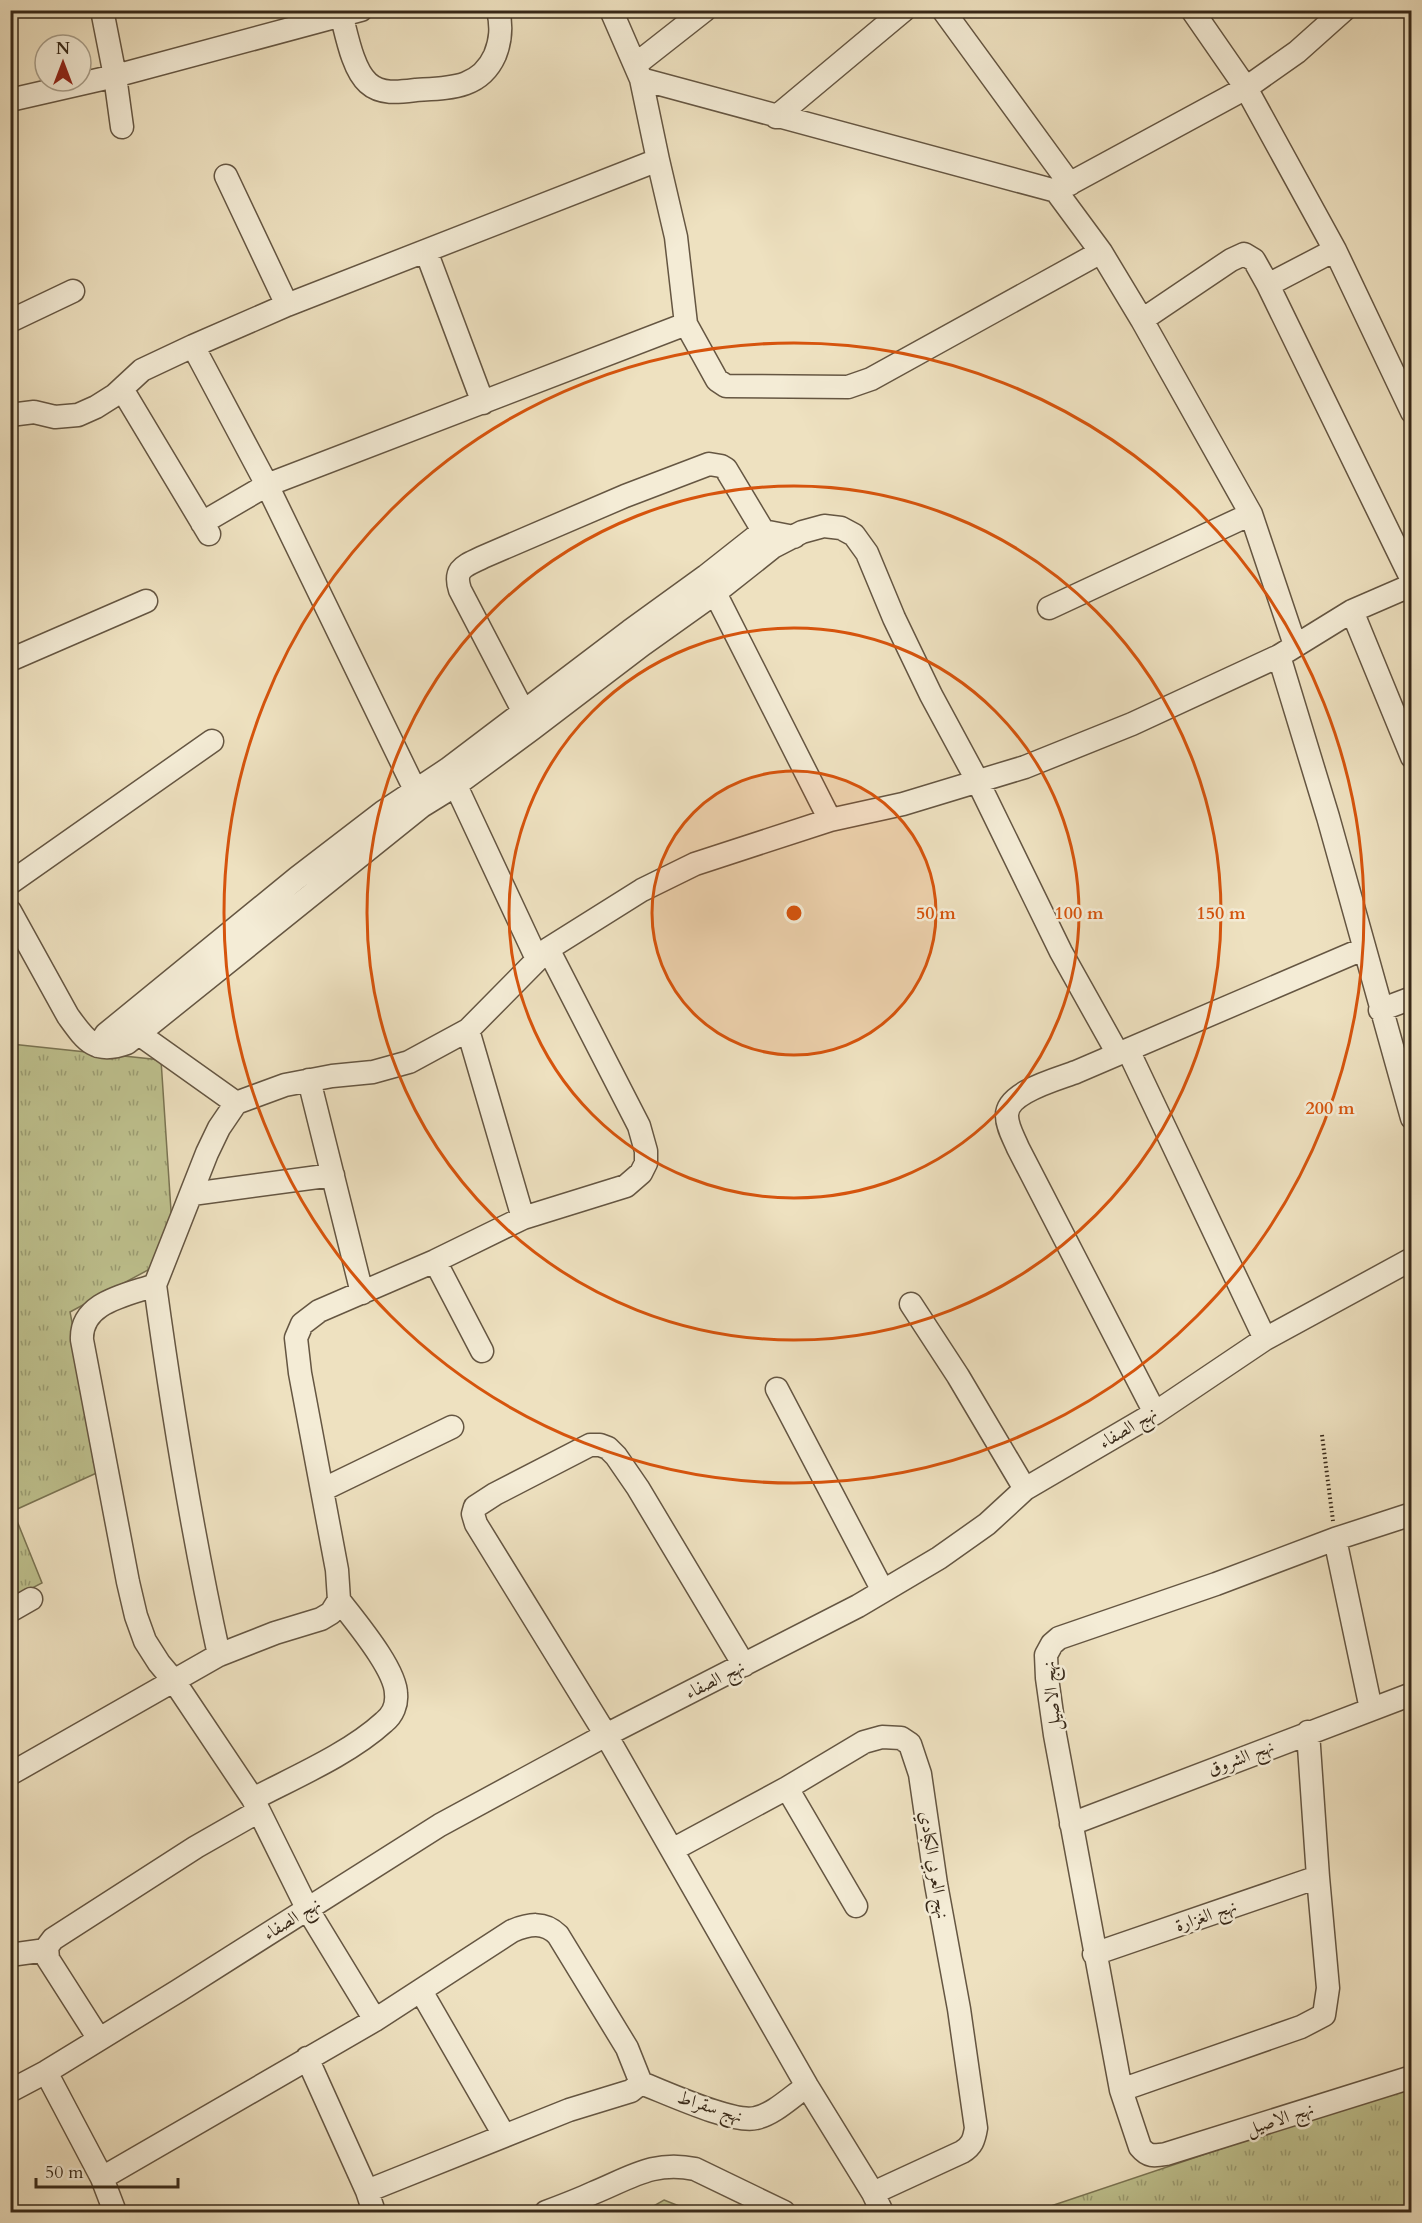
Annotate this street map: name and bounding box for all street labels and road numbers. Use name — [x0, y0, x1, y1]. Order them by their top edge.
street label: نهج الصفاء — [1094, 1401, 1163, 1458]
street label: نهج الصفاء — [681, 1654, 750, 1708]
street label: نهج الاصيل — [1037, 1660, 1070, 1732]
street label: نهج الشروق — [1204, 1734, 1279, 1785]
street label: نهج العربي الكبادي — [910, 1809, 955, 1921]
street label: نهج الصفاء — [258, 1892, 327, 1949]
street label: نهج الغزارة — [1172, 1894, 1241, 1941]
street label: نهج سقراط — [673, 2085, 746, 2132]
street label: نهج الاصيل — [1243, 2096, 1318, 2145]

